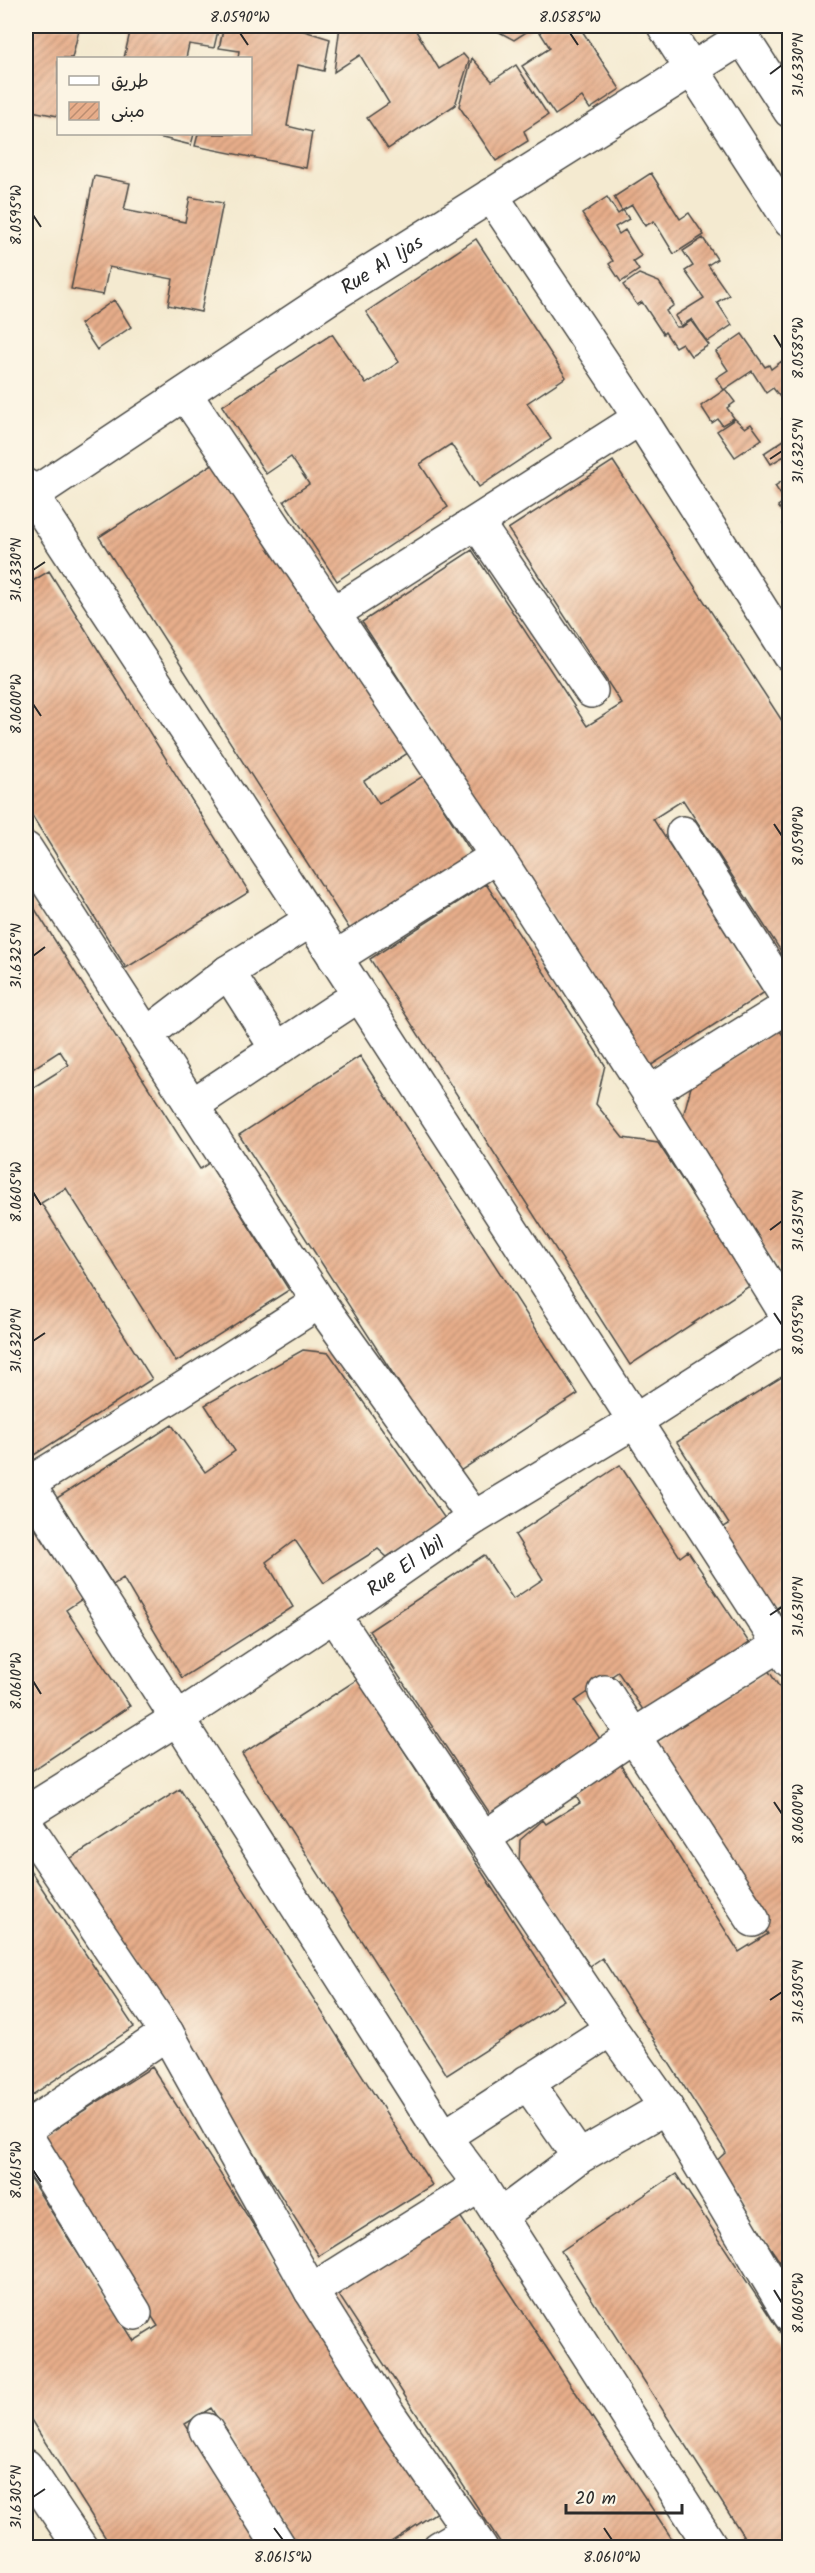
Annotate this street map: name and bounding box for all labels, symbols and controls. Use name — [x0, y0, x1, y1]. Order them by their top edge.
text: 8.0590°W — [210, 6, 270, 30]
text: 8.0585°W — [539, 6, 601, 30]
text: 31.6330°N — [787, 32, 811, 98]
legend — [57, 57, 252, 135]
text: طريق — [111, 68, 149, 97]
text: مبنى — [111, 98, 145, 127]
text: 8.0595°W — [5, 185, 29, 245]
street label: Rue Al Ijas — [335, 228, 431, 304]
text: 8.0585°W — [787, 317, 811, 379]
text: 31.6325°N — [787, 418, 811, 484]
text: 31.6330°N — [5, 537, 29, 603]
text: 8.0600°W — [5, 674, 29, 734]
text: 8.0590°W — [787, 806, 811, 866]
text: 31.6325°N — [5, 923, 29, 989]
text: 8.0605°W — [5, 1161, 29, 1222]
text: 31.6315°N — [787, 1190, 811, 1252]
text: 8.0595°W — [787, 1295, 811, 1355]
text: 31.6320°N — [5, 1308, 29, 1374]
street label: Rue El Ibil — [361, 1529, 452, 1606]
text: 31.6310°N — [787, 1576, 811, 1638]
text: 8.0610°W — [5, 1652, 29, 1710]
text: 8.0600°W — [787, 1784, 811, 1844]
text: 31.6305°N — [787, 1960, 811, 2024]
text: 8.0615°W — [5, 2141, 29, 2199]
text: 8.0605°W — [787, 2272, 811, 2333]
text: 31.6305°N — [5, 2465, 29, 2529]
scale bar — [566, 2477, 682, 2515]
text: 20 m — [575, 2485, 616, 2514]
text: 8.0615°W — [254, 2546, 312, 2570]
text: 8.0610°W — [583, 2546, 641, 2570]

